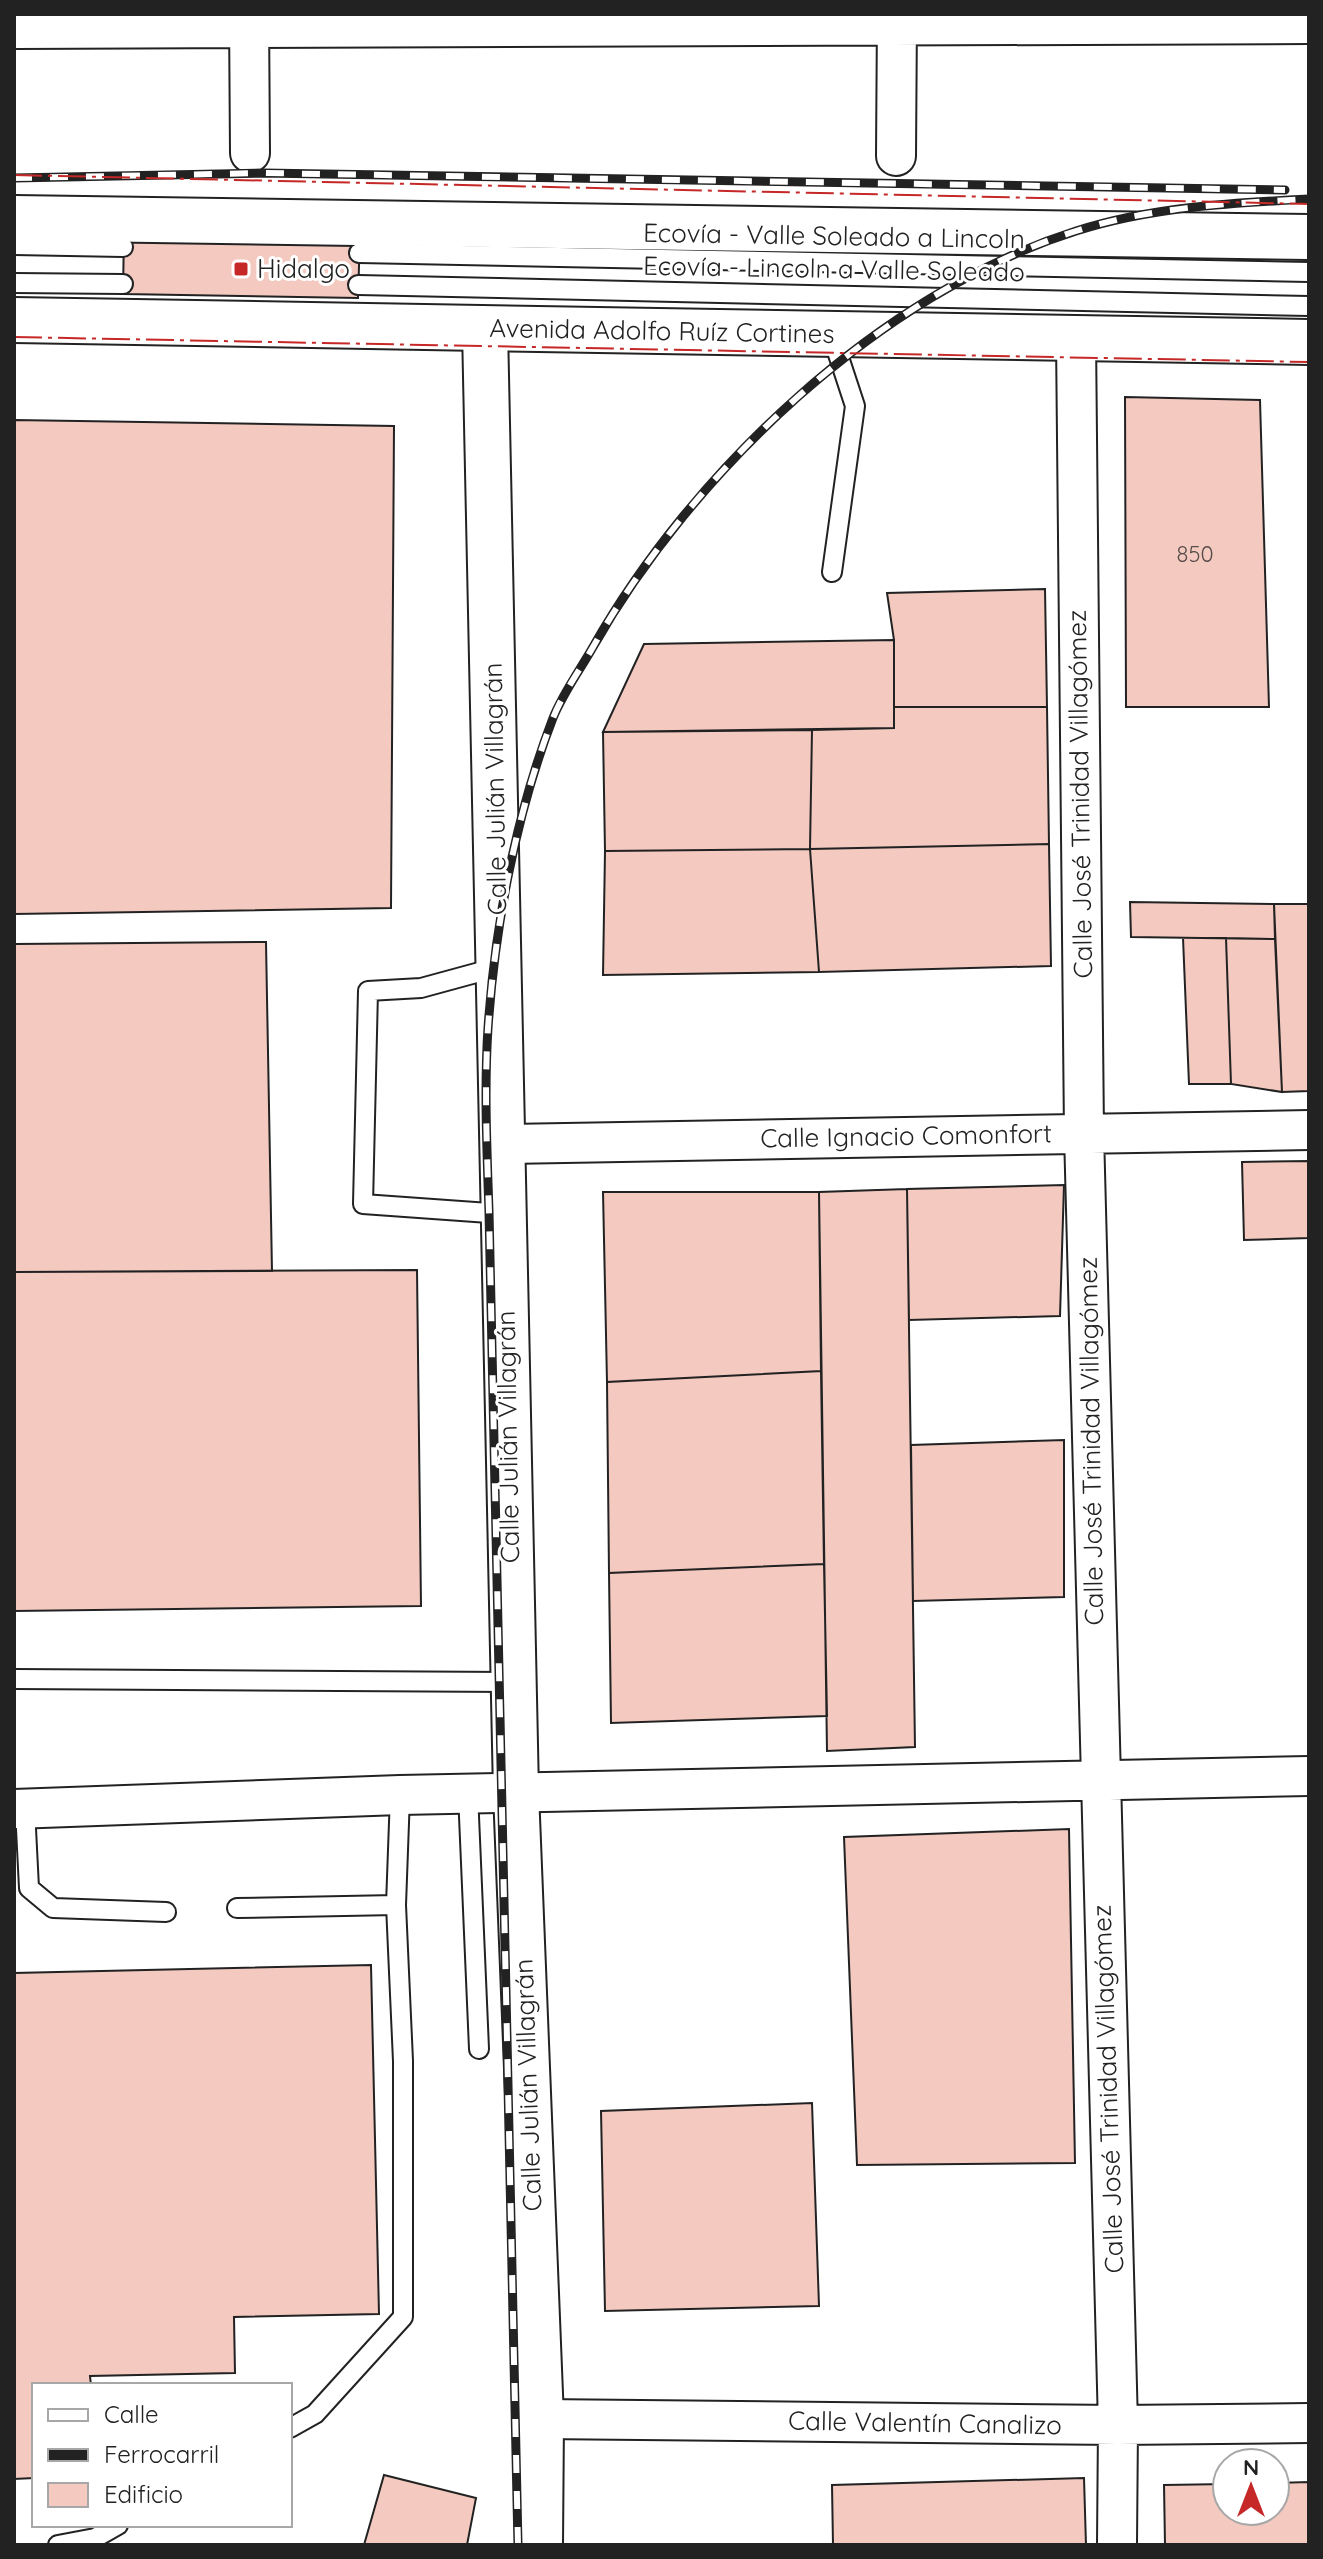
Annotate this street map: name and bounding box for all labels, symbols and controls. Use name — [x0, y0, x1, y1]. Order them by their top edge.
street label: Ecovía - Valle Soleado a Lincoln — [643, 216, 1025, 255]
street label: Ecovía - Lincoln a Valle Soleado — [643, 249, 1025, 288]
place label: Hidalgo — [257, 252, 350, 285]
marker: Hidalgo — [232, 260, 250, 278]
street label: Avenida Adolfo Ruíz Cortines — [489, 311, 835, 350]
house number: 850 — [1177, 540, 1213, 568]
street label: Calle José Trinidad Villagómez — [1060, 609, 1099, 979]
street label: Calle Julián Villagrán — [476, 662, 513, 916]
street label: Calle Ignacio Comonfort — [760, 1116, 1052, 1155]
street label: Calle José Trinidad Villagómez — [1071, 1256, 1110, 1626]
street label: Calle Julián Villagrán — [489, 1310, 526, 1564]
street label: Calle José Trinidad Villagómez — [1085, 1904, 1130, 2274]
street label: Calle Julián Villagrán — [507, 1958, 548, 2212]
legend — [32, 2383, 292, 2527]
text: Calle — [104, 2399, 159, 2429]
street label: Calle Valentín Canalizo — [788, 2404, 1062, 2441]
text: Ferrocarril — [104, 2439, 219, 2469]
north arrow — [1211, 2447, 1291, 2527]
text: N — [1243, 2453, 1259, 2481]
text: Edificio — [104, 2479, 183, 2509]

